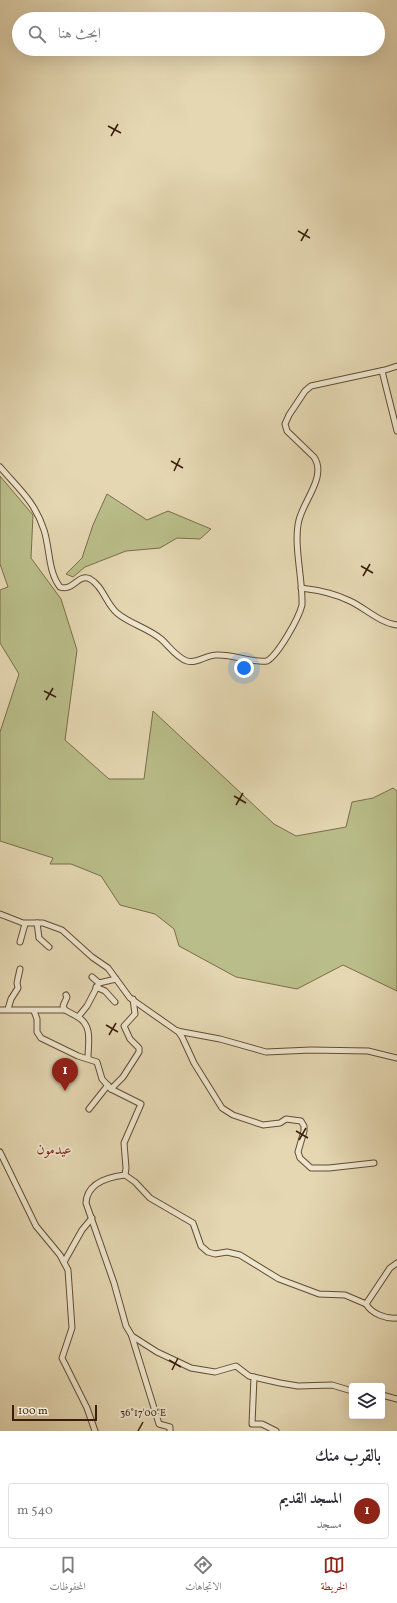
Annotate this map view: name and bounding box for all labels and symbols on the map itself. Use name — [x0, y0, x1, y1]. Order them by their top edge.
your location — [234, 658, 254, 678]
pin: 1 — [52, 1058, 78, 1091]
district label: عيدمون — [37, 1141, 71, 1160]
scale bar — [12, 1403, 97, 1422]
text: 36°17'00"E — [120, 1406, 166, 1420]

